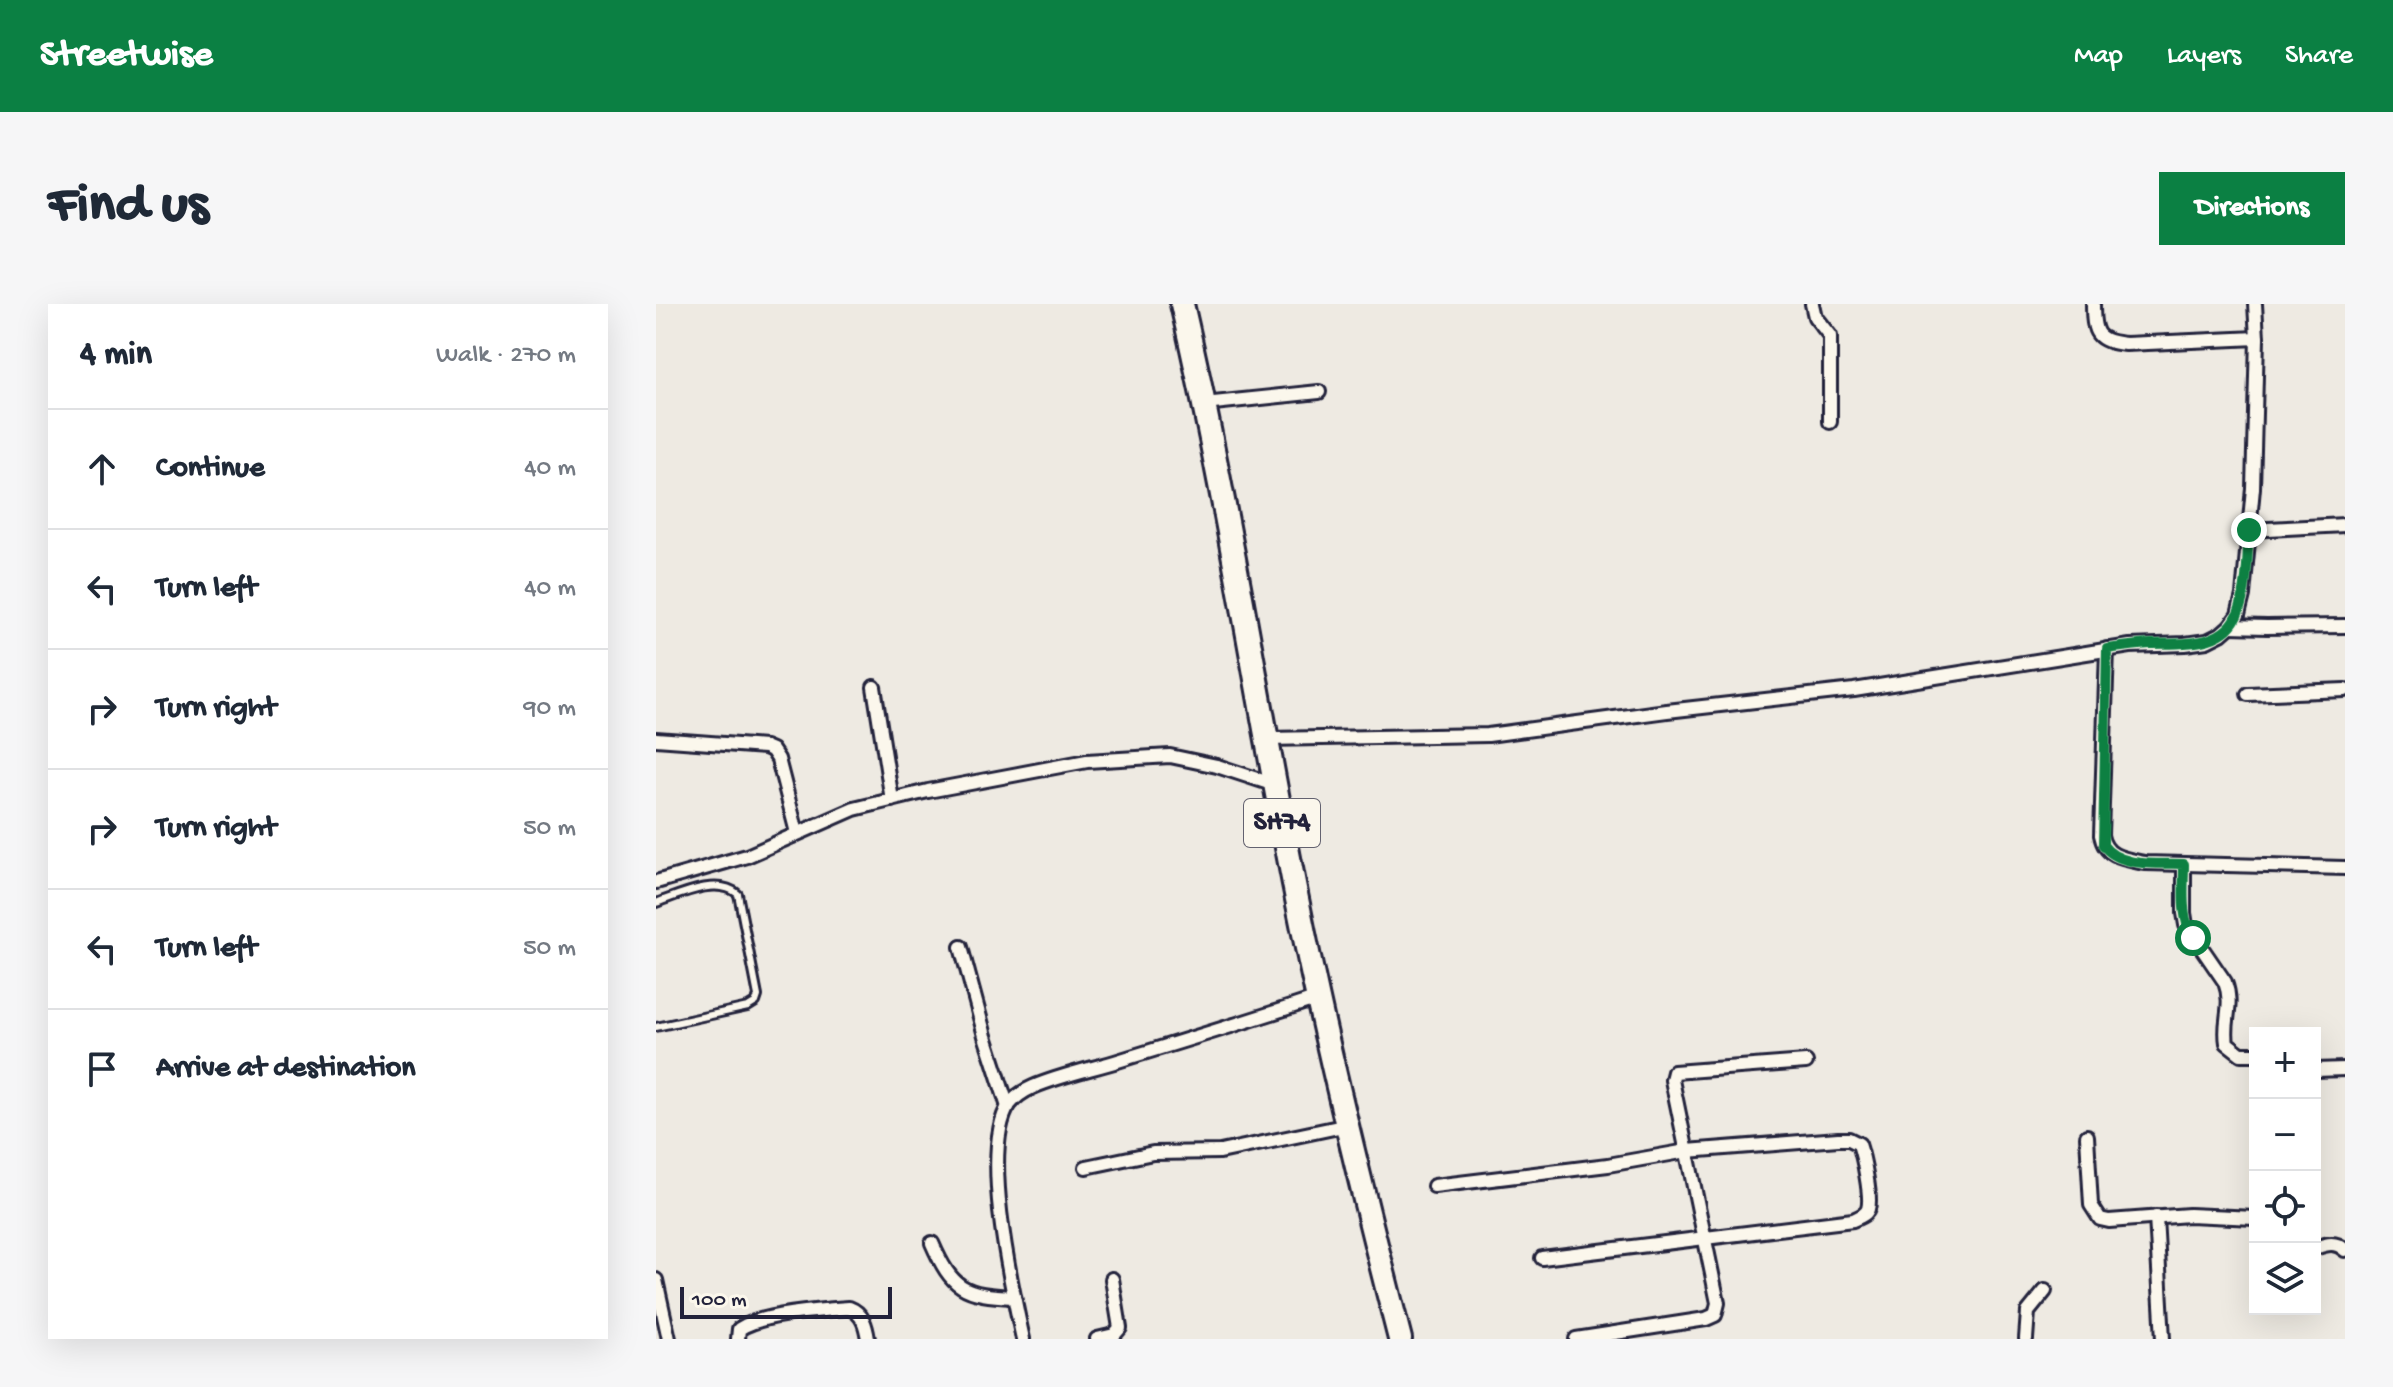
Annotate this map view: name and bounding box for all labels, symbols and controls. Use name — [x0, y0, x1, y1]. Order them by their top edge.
text: Streetwise — [40, 34, 213, 78]
text: Map — [2074, 40, 2123, 73]
text: Layers — [2167, 40, 2241, 73]
text: Share — [2285, 40, 2353, 73]
button: Directions — [2159, 172, 2345, 245]
text: Find us — [48, 175, 208, 241]
text: 4 min — [80, 336, 152, 376]
text: Walk · 270 m — [436, 341, 576, 372]
icon: ahead — [80, 447, 124, 491]
text: Continue — [156, 452, 265, 487]
text: 40 m — [524, 454, 576, 485]
route end — [2231, 512, 2267, 548]
icon: left — [80, 567, 124, 611]
text: Turn left — [156, 572, 257, 607]
text: 40 m — [524, 574, 576, 605]
icon: right — [80, 687, 124, 731]
text: Turn right — [156, 692, 276, 727]
text: 90 m — [524, 694, 576, 725]
road number: SH74 — [1244, 799, 1320, 847]
icon: right — [80, 807, 124, 851]
text: Turn right — [156, 812, 276, 847]
text: 50 m — [523, 814, 576, 845]
route start — [2175, 920, 2211, 956]
icon: left — [80, 927, 124, 971]
text: Turn left — [156, 932, 257, 967]
text: 50 m — [523, 934, 576, 965]
map controls — [2249, 1027, 2321, 1315]
button: + — [2249, 1027, 2321, 1099]
icon: arrive — [80, 1047, 124, 1091]
text: Arrive at destination — [156, 1052, 416, 1087]
button: − — [2249, 1099, 2321, 1171]
button: locate — [2249, 1171, 2321, 1243]
button: layers — [2249, 1243, 2321, 1315]
scale bar — [680, 1283, 892, 1319]
text: 100 m — [692, 1288, 747, 1314]

